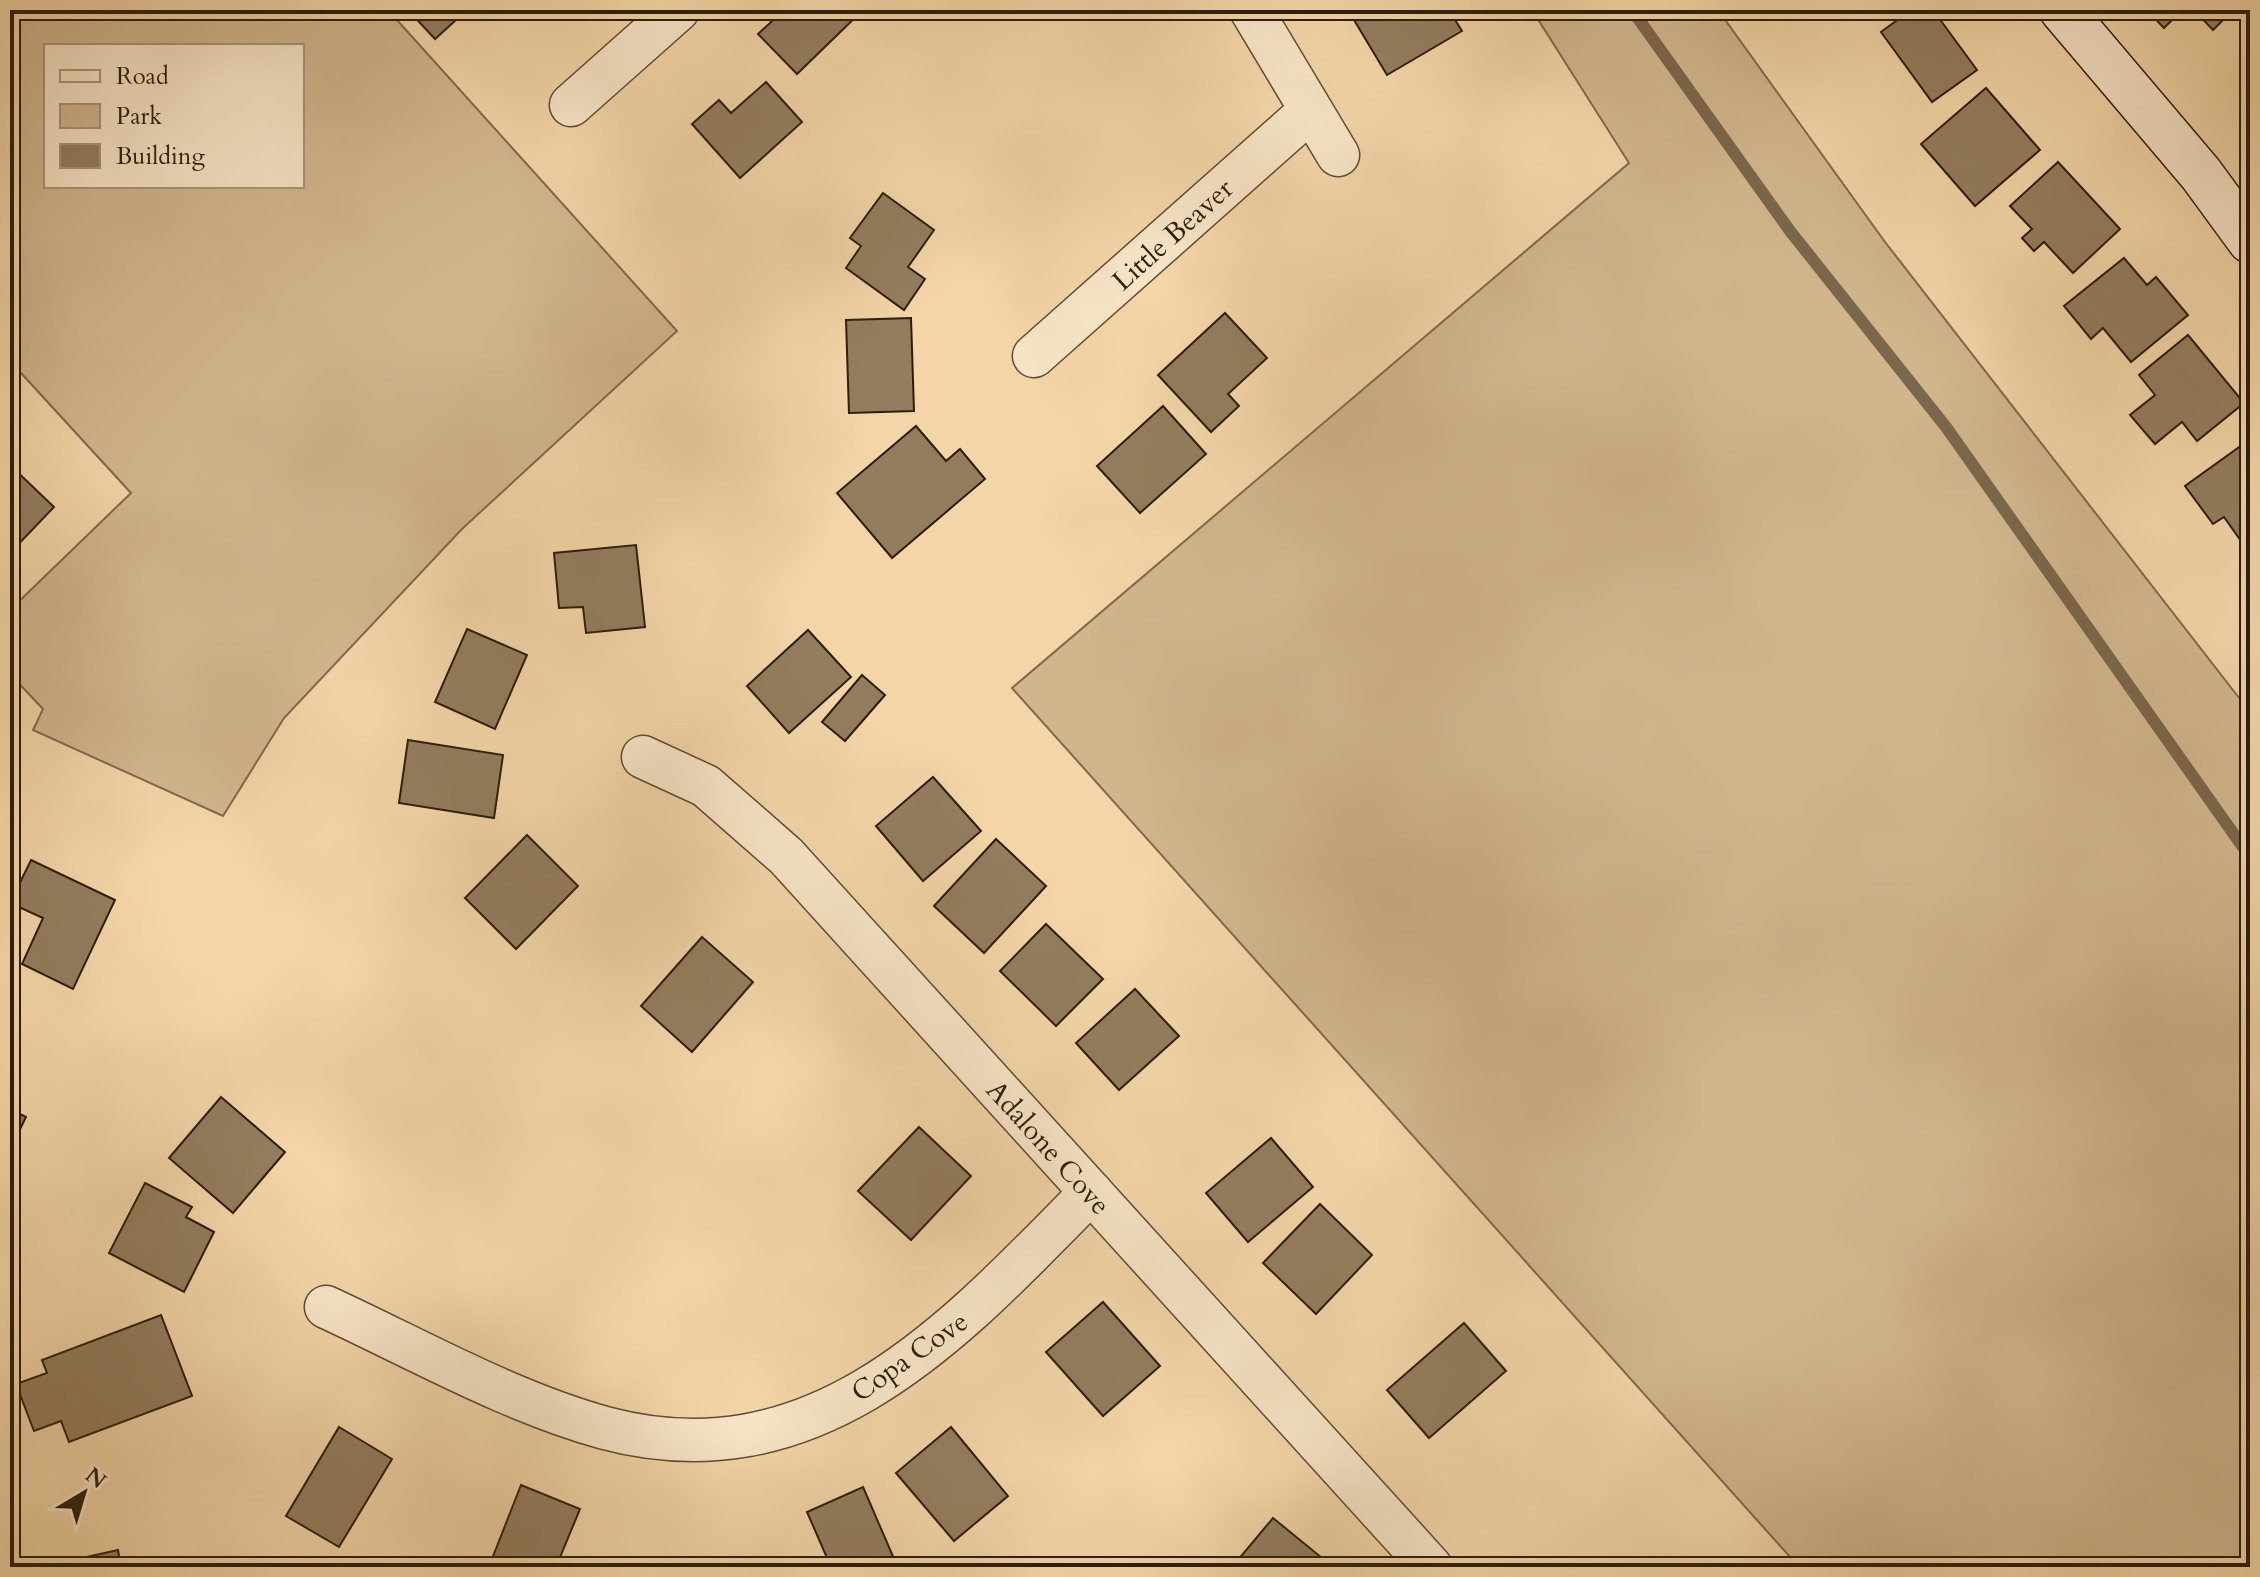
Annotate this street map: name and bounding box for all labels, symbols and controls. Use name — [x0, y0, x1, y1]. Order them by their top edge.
legend — [44, 44, 304, 188]
text: Road — [116, 60, 169, 93]
text: Park — [116, 100, 162, 133]
text: Building — [116, 140, 206, 173]
street label: Little Beaver — [1104, 170, 1242, 299]
street label: Adalone Cove — [978, 1072, 1119, 1223]
street label: Copa Cove — [844, 1303, 976, 1411]
north arrow — [44, 1453, 124, 1533]
text: N — [79, 1460, 112, 1496]

